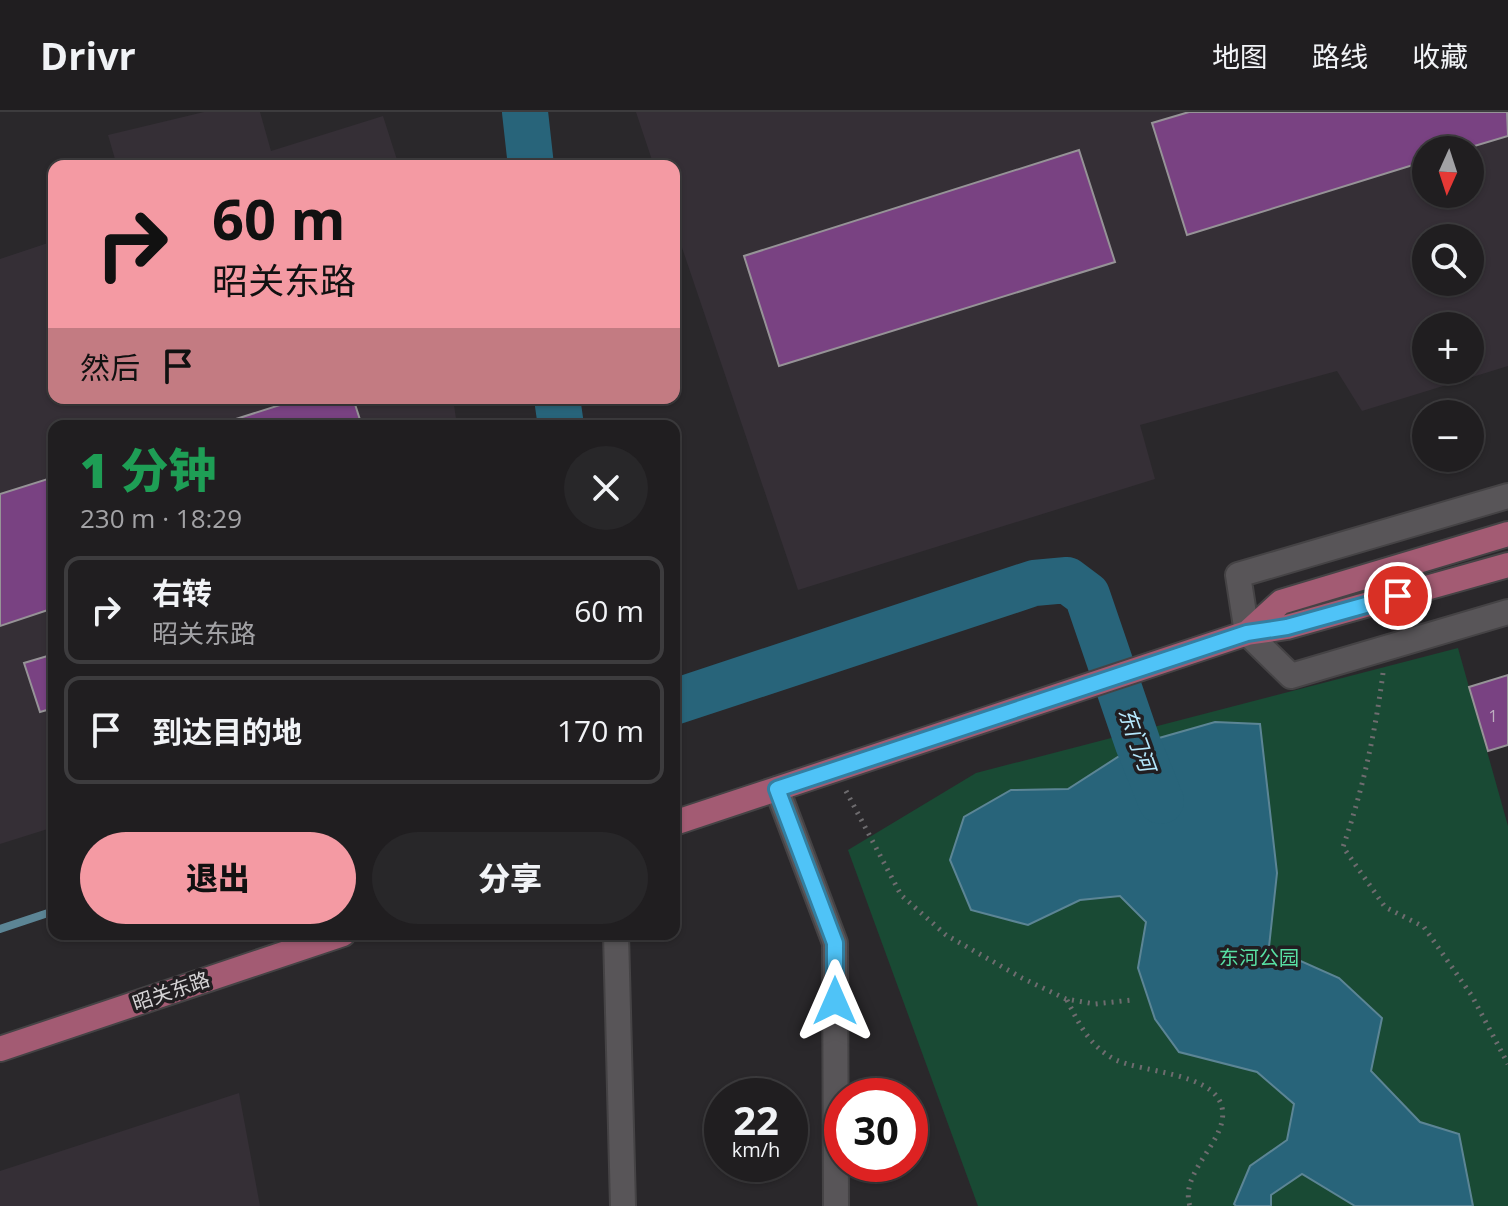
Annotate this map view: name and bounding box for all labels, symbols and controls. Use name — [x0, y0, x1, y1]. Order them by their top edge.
text: Drivr — [40, 29, 136, 81]
text: 地图 — [1212, 37, 1268, 75]
text: 路线 — [1312, 37, 1368, 75]
text: 收藏 — [1412, 37, 1468, 75]
north arrow — [1412, 136, 1484, 208]
map controls — [1412, 136, 1484, 472]
text: 60 m — [212, 180, 346, 256]
icon: right — [80, 192, 184, 296]
button: search — [1412, 224, 1484, 296]
text: 昭关东路 — [212, 256, 356, 305]
button: + — [1412, 312, 1484, 384]
icon: arrive — [156, 344, 200, 388]
text: 然后 — [80, 347, 140, 388]
button: − — [1412, 400, 1484, 472]
text: 1 分钟 — [80, 437, 217, 502]
button: close — [564, 446, 648, 530]
text: 230 m · 18:29 — [80, 500, 242, 536]
pin — [1364, 562, 1432, 630]
text: 右转 — [152, 572, 212, 613]
icon: arrive — [1376, 574, 1420, 618]
icon: right — [84, 588, 128, 632]
text: 60 m — [574, 590, 644, 631]
text: 昭关东路 — [152, 615, 256, 651]
water label: 东门河 — [1113, 703, 1165, 779]
house number: 1 — [1488, 705, 1498, 727]
icon: arrive — [84, 708, 128, 752]
text: 170 m — [557, 710, 644, 751]
text: 到达目的地 — [152, 711, 302, 752]
button: 退出 — [80, 832, 356, 924]
button: 分享 — [372, 832, 648, 924]
park label: 东河公园 — [1219, 944, 1299, 971]
position arrow — [793, 959, 877, 1043]
street label: 昭关东路 — [129, 965, 213, 1017]
speed limit sign: 30 — [824, 1078, 928, 1182]
text: 22 — [733, 1092, 779, 1147]
text: km/h — [732, 1136, 780, 1163]

